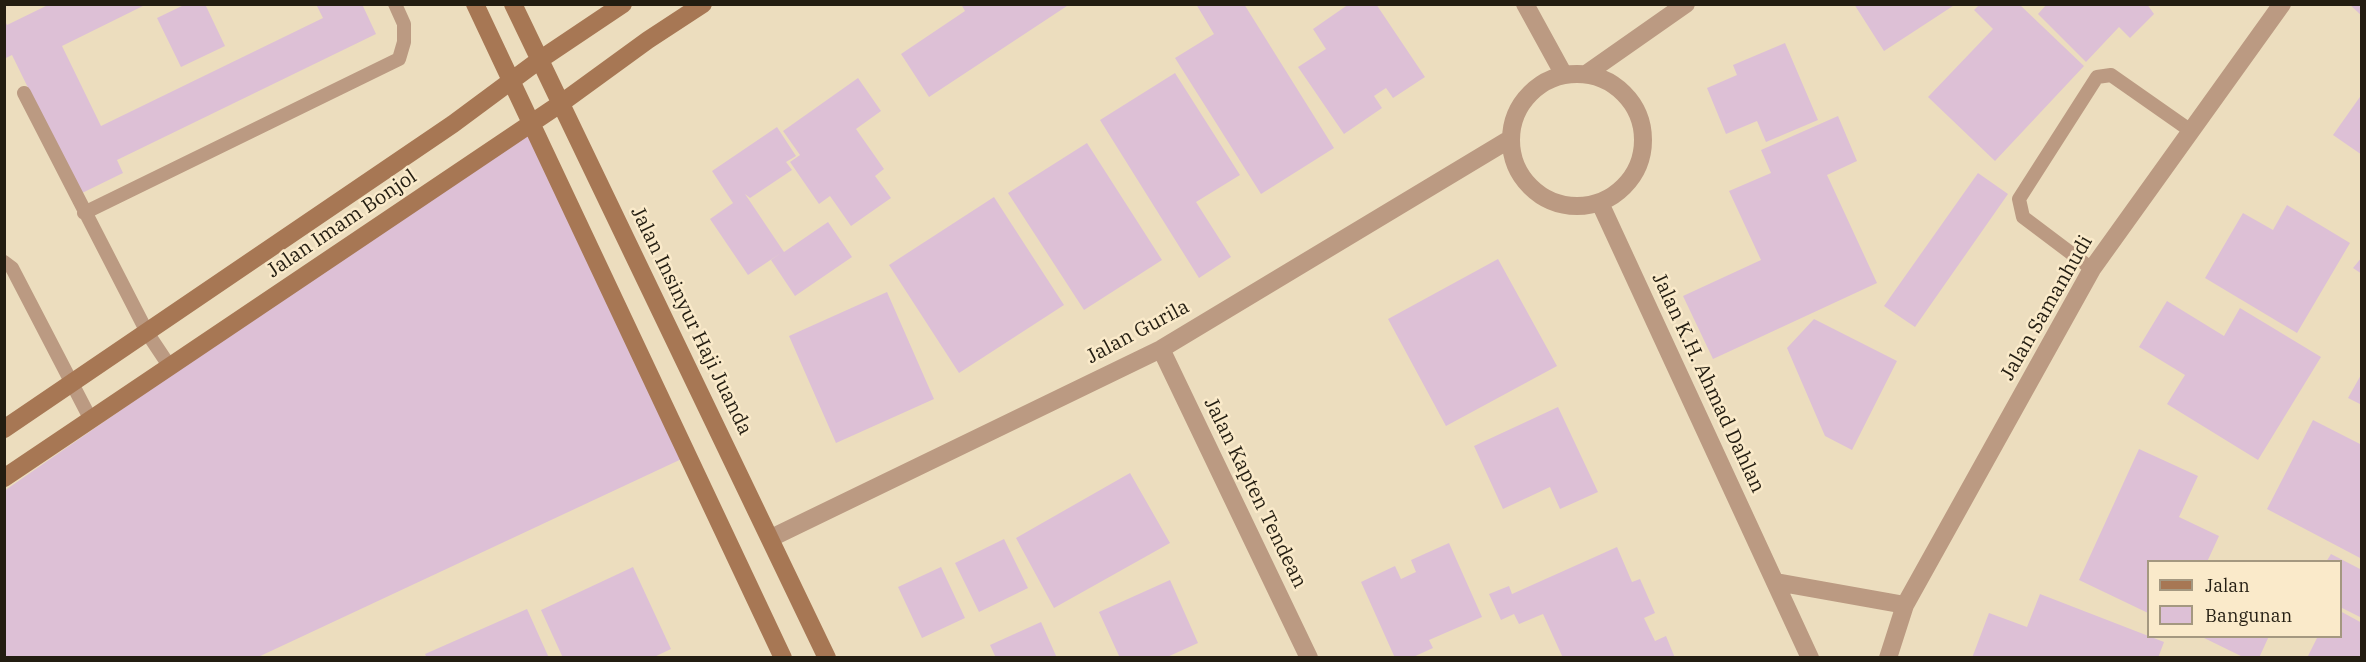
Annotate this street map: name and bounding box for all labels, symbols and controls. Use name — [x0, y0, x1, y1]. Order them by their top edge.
street label: Jalan Imam Bonjol — [262, 165, 422, 283]
street label: Jalan Insinyur Haji Juanda — [625, 203, 757, 439]
street label: Jalan Samanhudi — [1996, 231, 2098, 385]
street label: Jalan K.H. Ahmad Dahlan — [1646, 269, 1770, 497]
street label: Jalan Gurila — [1082, 295, 1194, 369]
street label: Jalan Kapten Tendean — [1198, 394, 1312, 592]
legend — [2147, 560, 2342, 638]
text: Jalan — [2205, 574, 2250, 597]
text: Bangunan — [2205, 604, 2292, 627]

